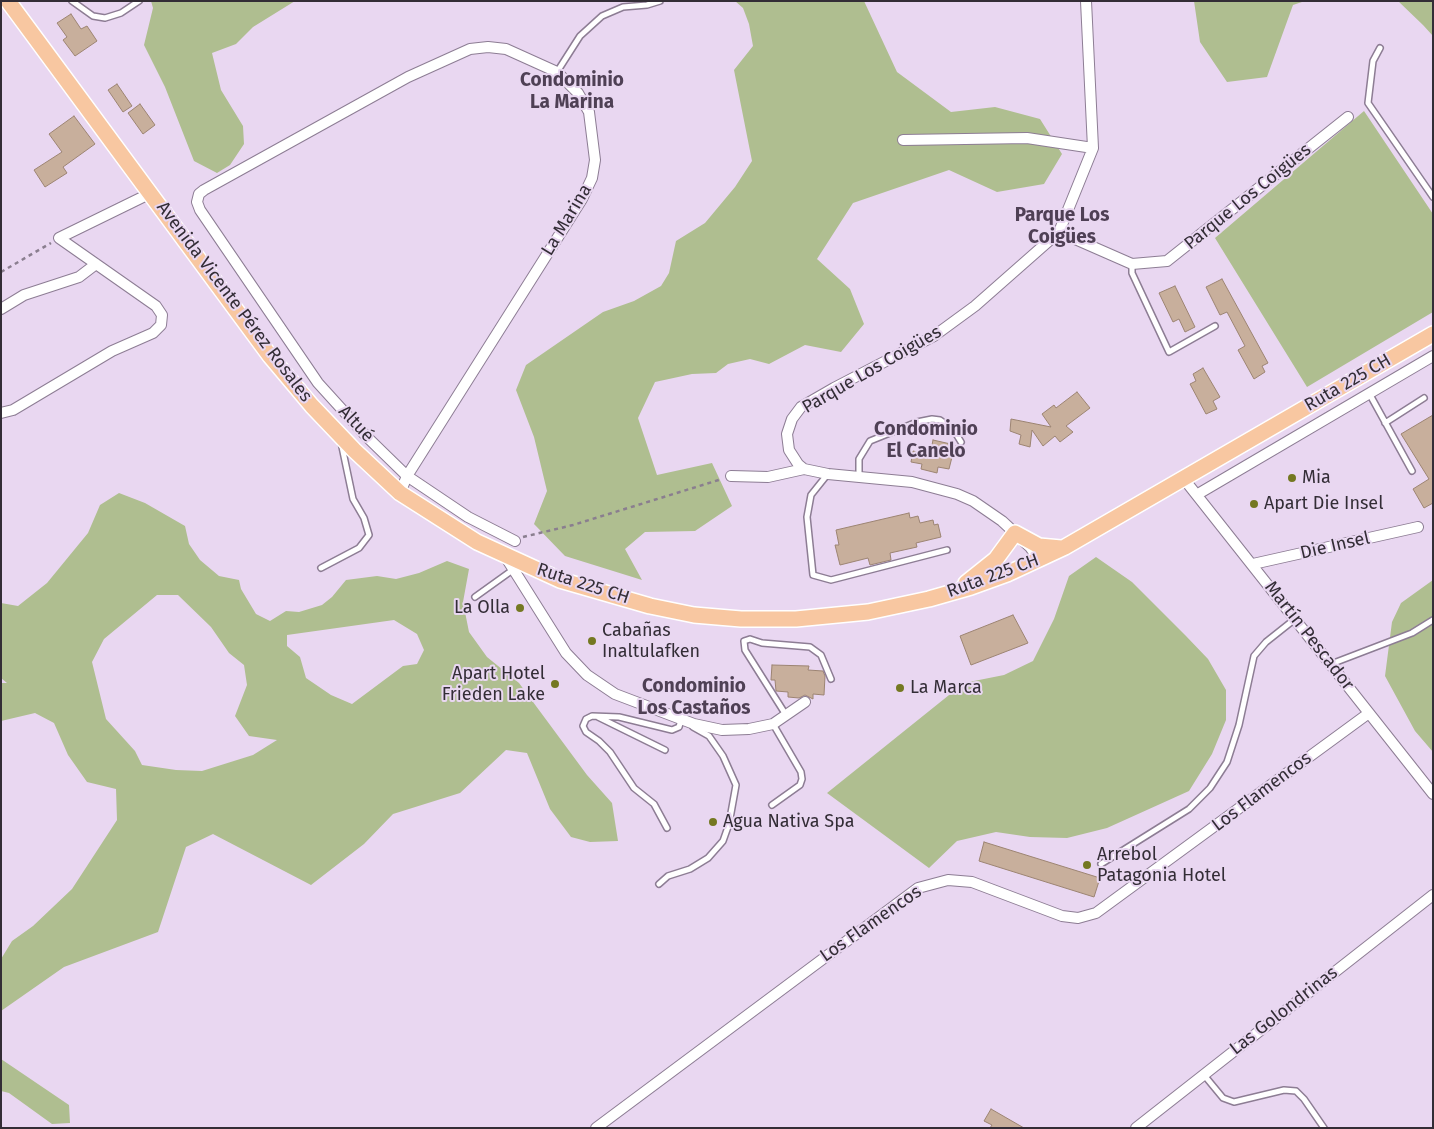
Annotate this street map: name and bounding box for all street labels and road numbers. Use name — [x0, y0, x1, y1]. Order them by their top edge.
street label: Parque Los Coigües — [1180, 139, 1316, 255]
street label: La Marina — [537, 180, 597, 260]
street label: Avenida Vicente Pérez Rosales — [152, 198, 316, 406]
street label: Parque Los Coigües — [799, 321, 945, 419]
street label: Ruta 225 CH — [1301, 350, 1395, 416]
street label: Altué — [334, 401, 378, 447]
street label: Die Insel — [1298, 528, 1372, 564]
street label: Ruta 225 CH — [944, 549, 1042, 603]
street label: Ruta 225 CH — [534, 559, 632, 609]
street label: Martín Pescador — [1260, 577, 1358, 695]
street label: Los Flamencos — [1208, 748, 1316, 836]
street label: Los Flamencos — [816, 881, 926, 967]
street label: Las Golondrinas — [1226, 962, 1342, 1060]

